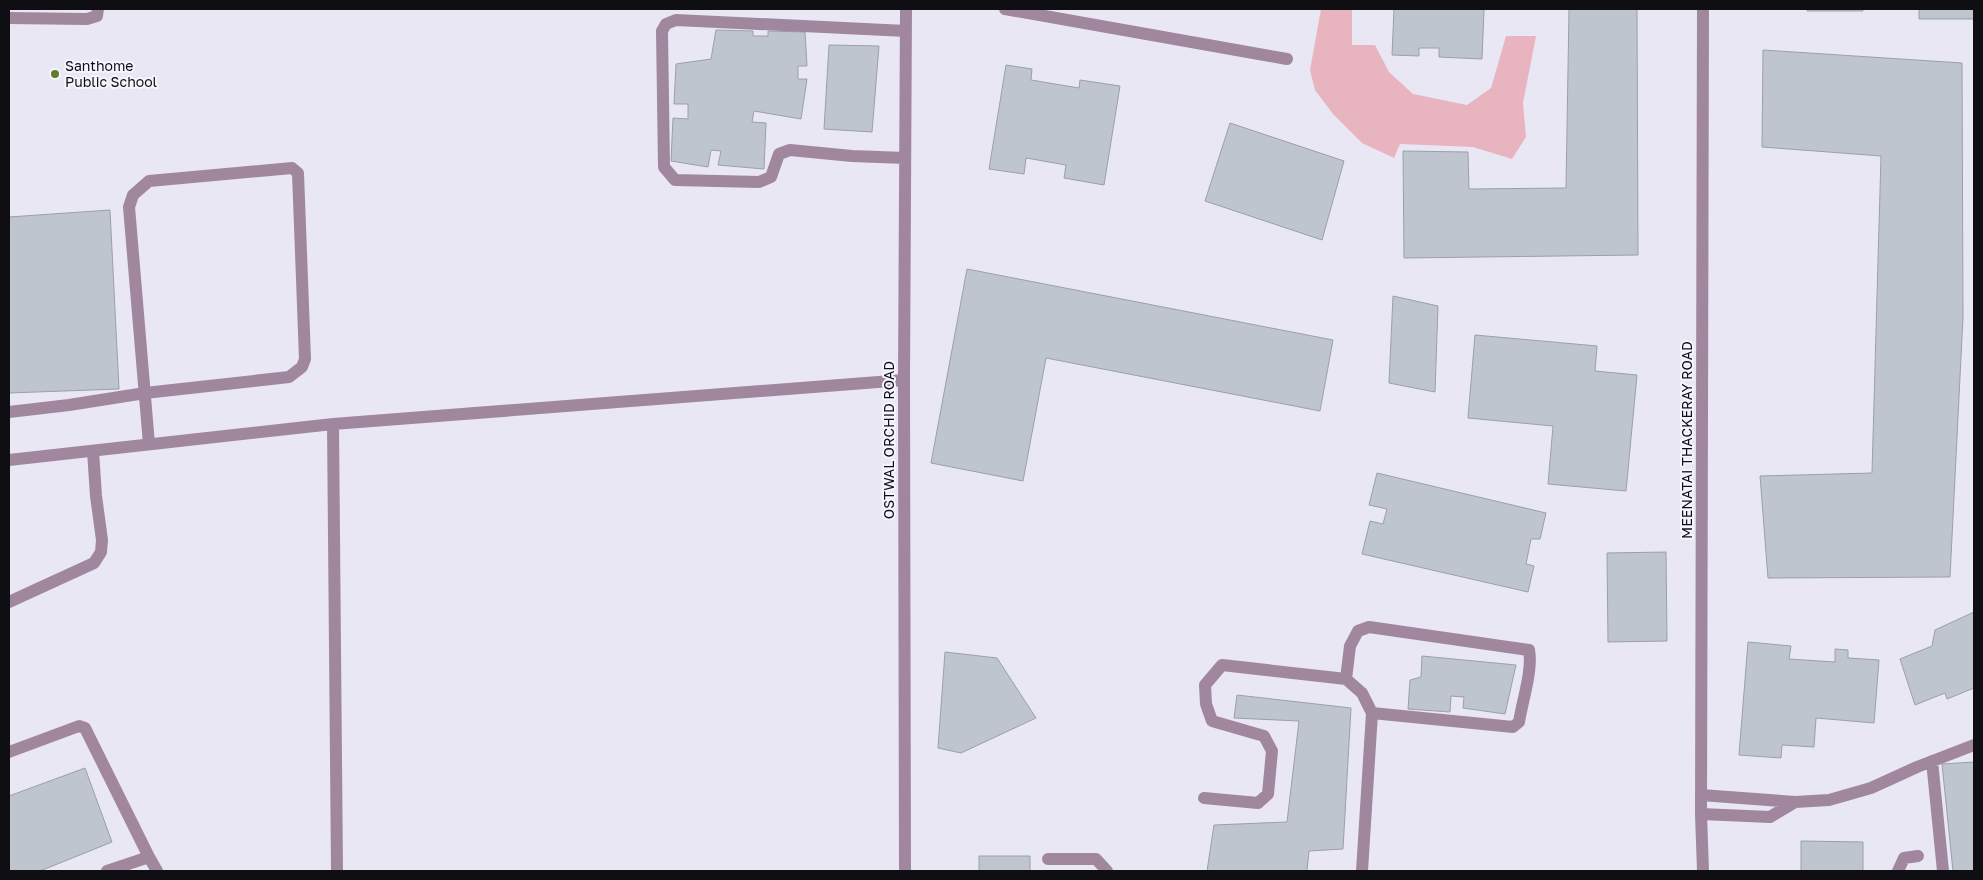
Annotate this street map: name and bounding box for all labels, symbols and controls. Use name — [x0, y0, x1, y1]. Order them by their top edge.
place label: Santhome Public School — [65, 57, 157, 90]
marker: Santhome Public School — [49, 68, 61, 80]
street label: MEENATAI THACKERAY ROAD — [1678, 341, 1695, 539]
street label: OSTWAL ORCHID ROAD — [880, 361, 897, 519]

